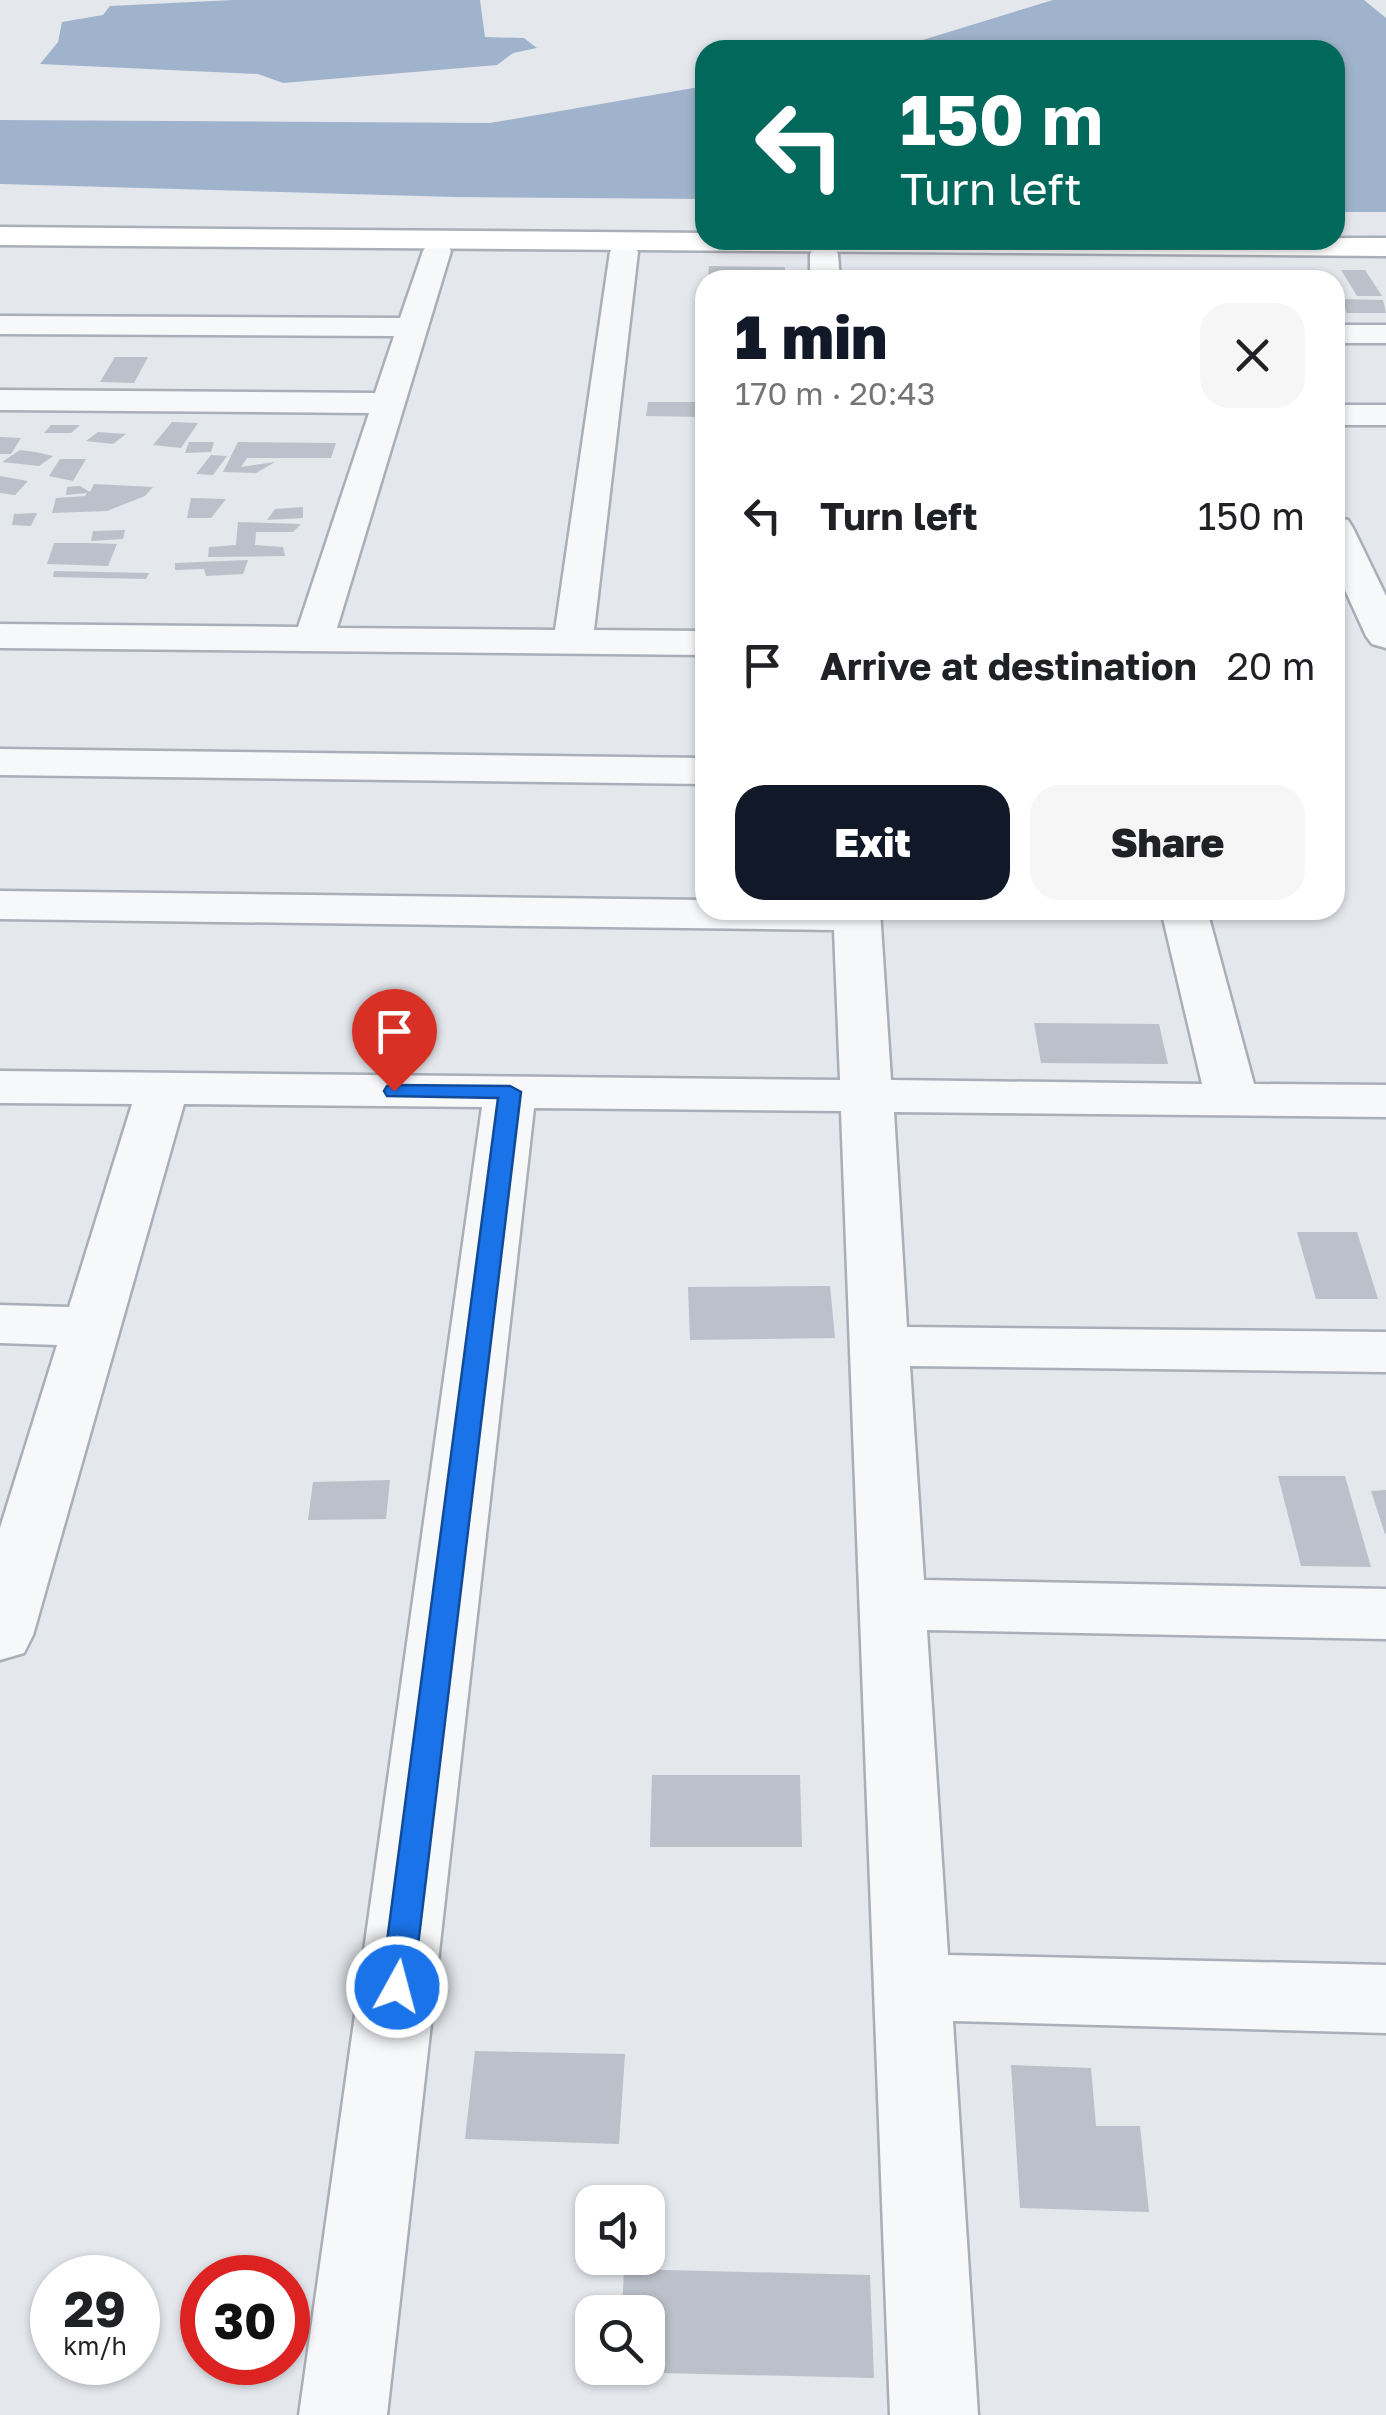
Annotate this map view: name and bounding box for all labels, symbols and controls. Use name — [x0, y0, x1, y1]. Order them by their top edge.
text: 150 m — [900, 76, 1103, 160]
icon: left — [735, 80, 865, 210]
text: Turn left — [900, 161, 1082, 215]
text: 1 min — [735, 300, 887, 372]
button: close — [1200, 303, 1305, 408]
text: 170 m · 20:43 — [735, 374, 935, 412]
icon: left — [735, 488, 790, 543]
text: Turn left — [820, 493, 978, 538]
text: 150 m — [1198, 493, 1305, 538]
icon: arrive — [735, 638, 790, 693]
text: Arrive at destination — [820, 643, 1197, 688]
text: 20 m — [1227, 643, 1315, 688]
button: Exit — [735, 785, 1010, 900]
button: Share — [1030, 785, 1305, 900]
pin — [352, 989, 437, 1092]
icon: arrive — [367, 1004, 422, 1059]
position arrow — [345, 1935, 449, 2039]
map controls — [575, 2185, 665, 2385]
button: sound — [575, 2185, 665, 2275]
speed limit sign: 30 — [180, 2255, 310, 2385]
text: 29 — [64, 2278, 126, 2338]
button: search — [575, 2295, 665, 2385]
text: km/h — [63, 2330, 127, 2361]

